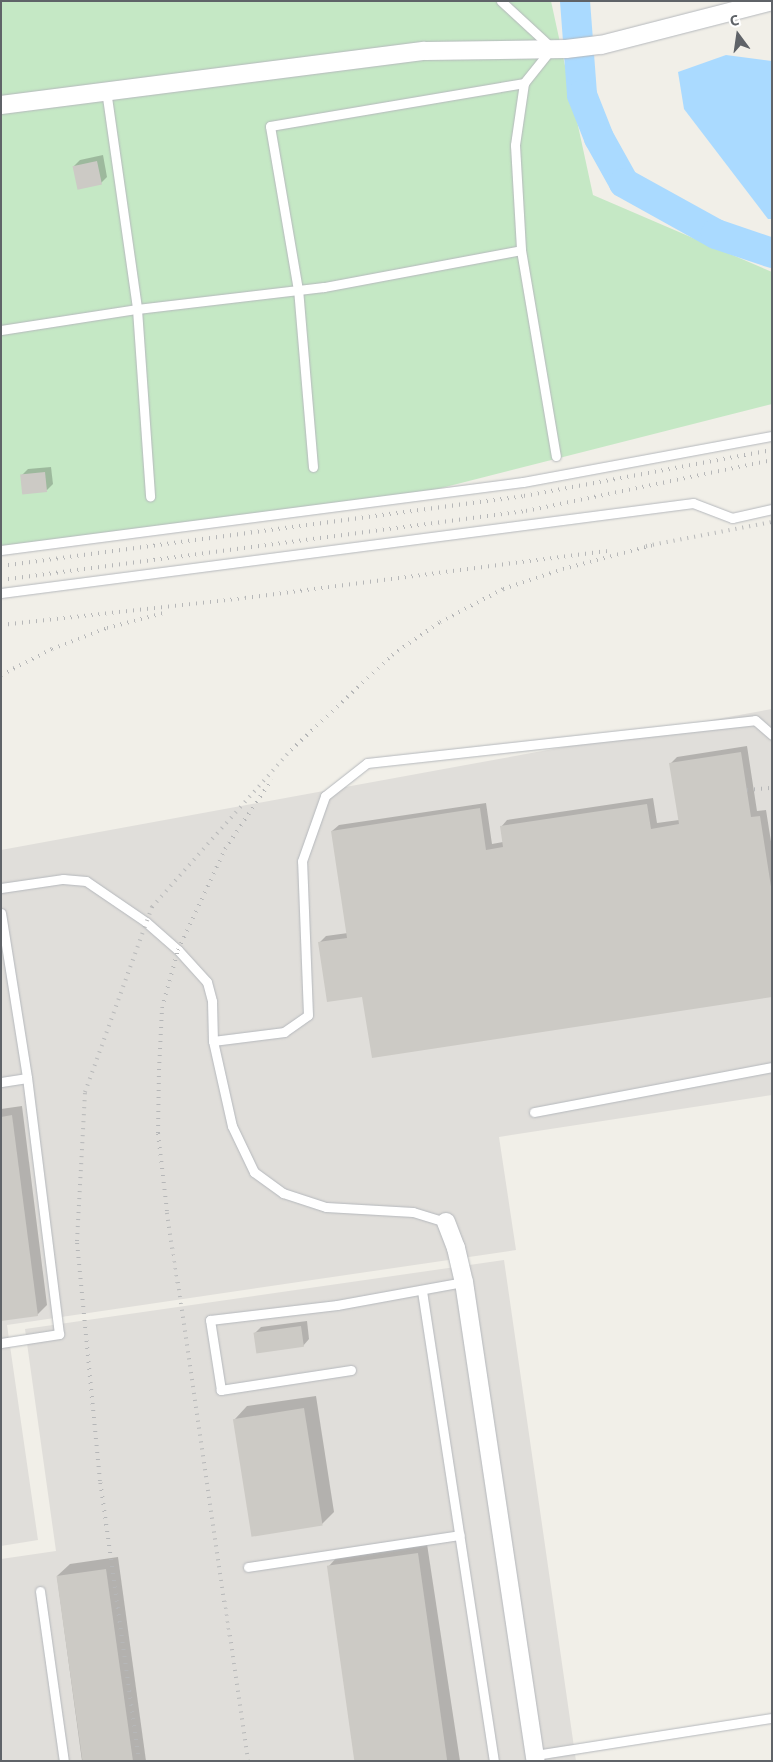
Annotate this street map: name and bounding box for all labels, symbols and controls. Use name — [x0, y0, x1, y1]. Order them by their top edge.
north arrow — [713, 10, 763, 60]
text: С — [728, 10, 741, 30]

